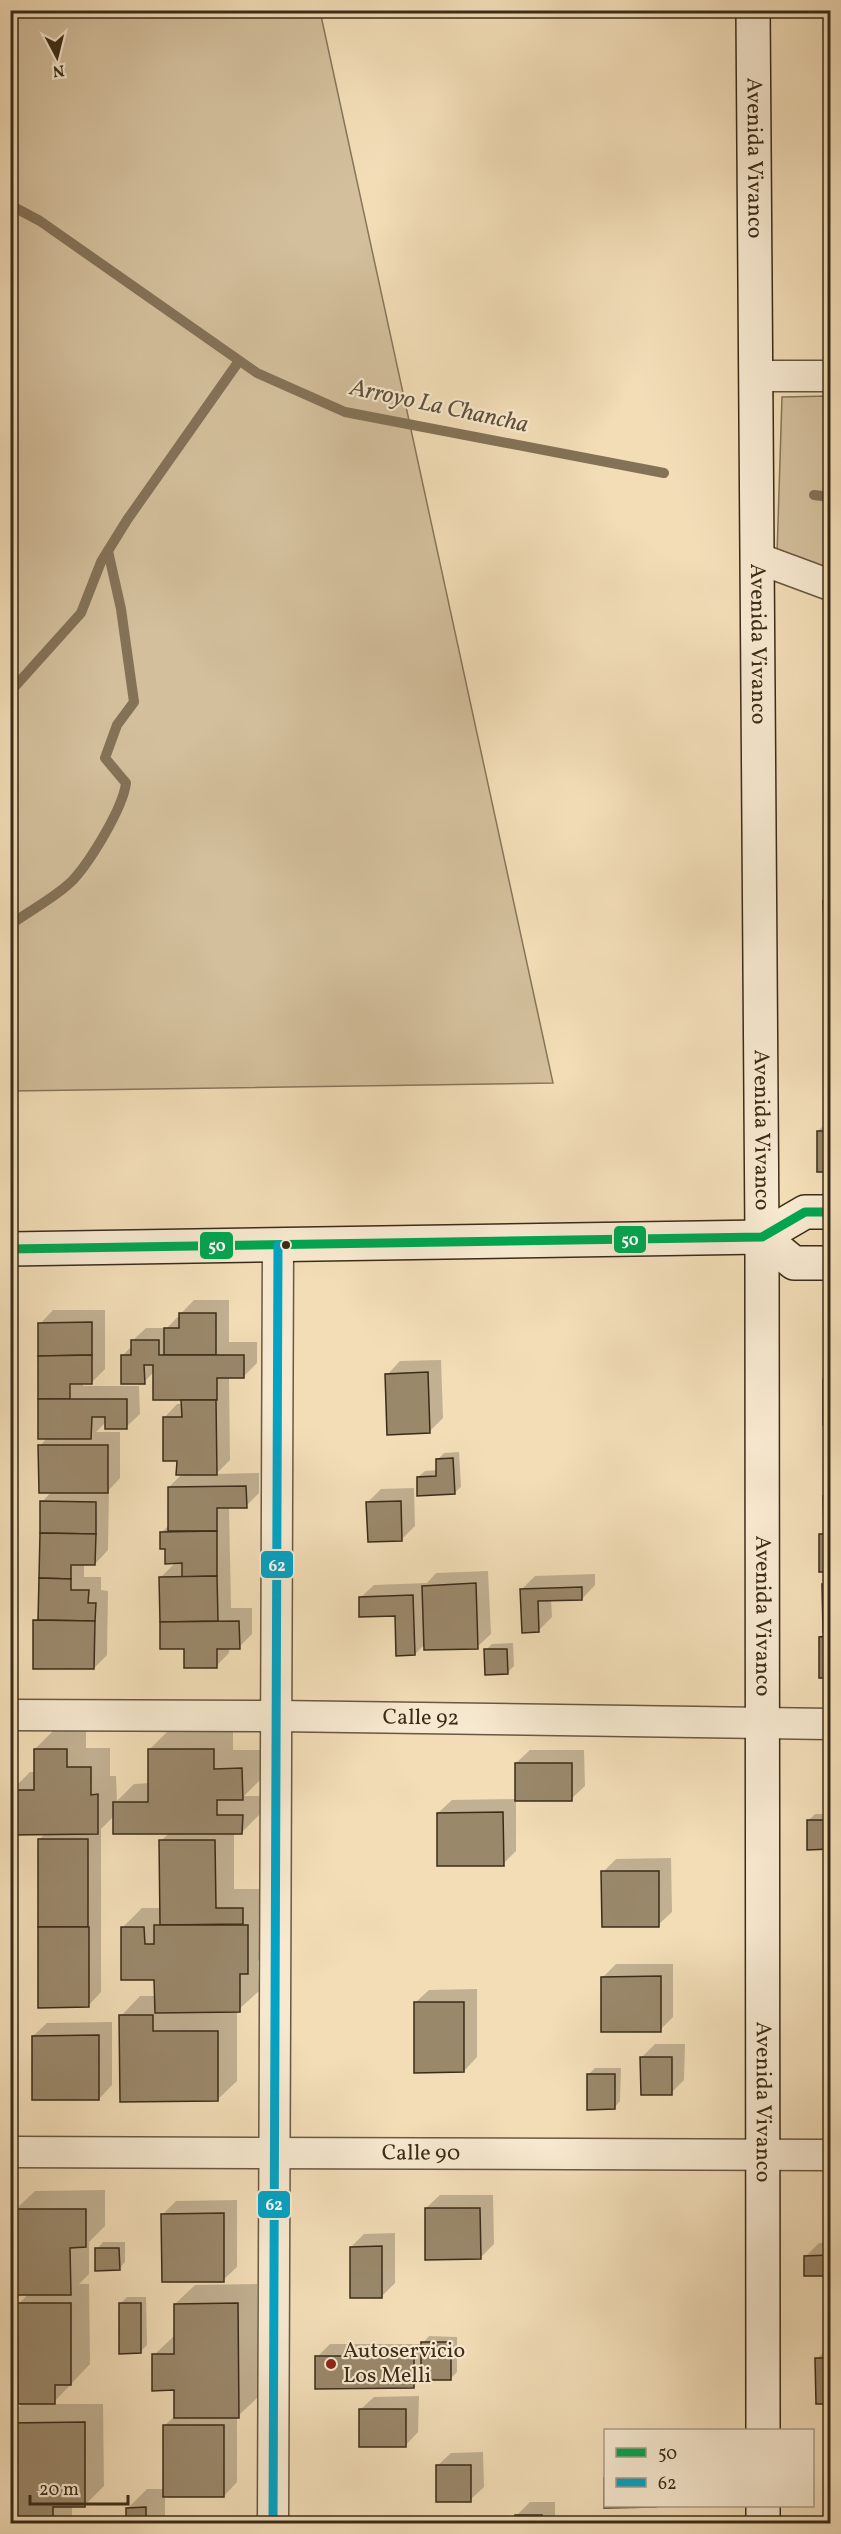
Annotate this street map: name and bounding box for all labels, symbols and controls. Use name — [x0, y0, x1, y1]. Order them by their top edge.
north arrow — [27, 27, 87, 87]
text: N — [51, 58, 66, 82]
street label: Avenida Vivanco — [738, 77, 770, 239]
water label: Arroyo La Chancha — [346, 371, 531, 443]
street label: Avenida Vivanco — [742, 563, 774, 725]
street label: Avenida Vivanco — [745, 1049, 777, 1211]
line badge: 50 — [613, 1225, 647, 1254]
text: 50 — [621, 1230, 639, 1252]
line badge: 50 — [199, 1231, 234, 1260]
text: 50 — [208, 1236, 226, 1258]
unlabelled marker — [280, 1239, 292, 1251]
street label: Avenida Vivanco — [747, 1536, 778, 1696]
line badge: 62 — [260, 1550, 294, 1579]
text: 62 — [268, 1556, 286, 1578]
street label: Calle 92 — [382, 1702, 460, 1734]
street label: Avenida Vivanco — [747, 2022, 778, 2182]
street label: Calle 90 — [382, 2138, 460, 2169]
line badge: 62 — [257, 2190, 291, 2219]
text: 62 — [265, 2195, 283, 2217]
place label: Autoservicio Los Melli — [343, 2336, 465, 2392]
marker: Autoservicio Los Melli — [324, 2357, 338, 2371]
legend — [604, 2429, 814, 2507]
text: 50 — [658, 2442, 677, 2467]
scale bar — [30, 2468, 128, 2506]
text: 62 — [658, 2472, 677, 2497]
text: 20 m — [39, 2478, 79, 2503]

